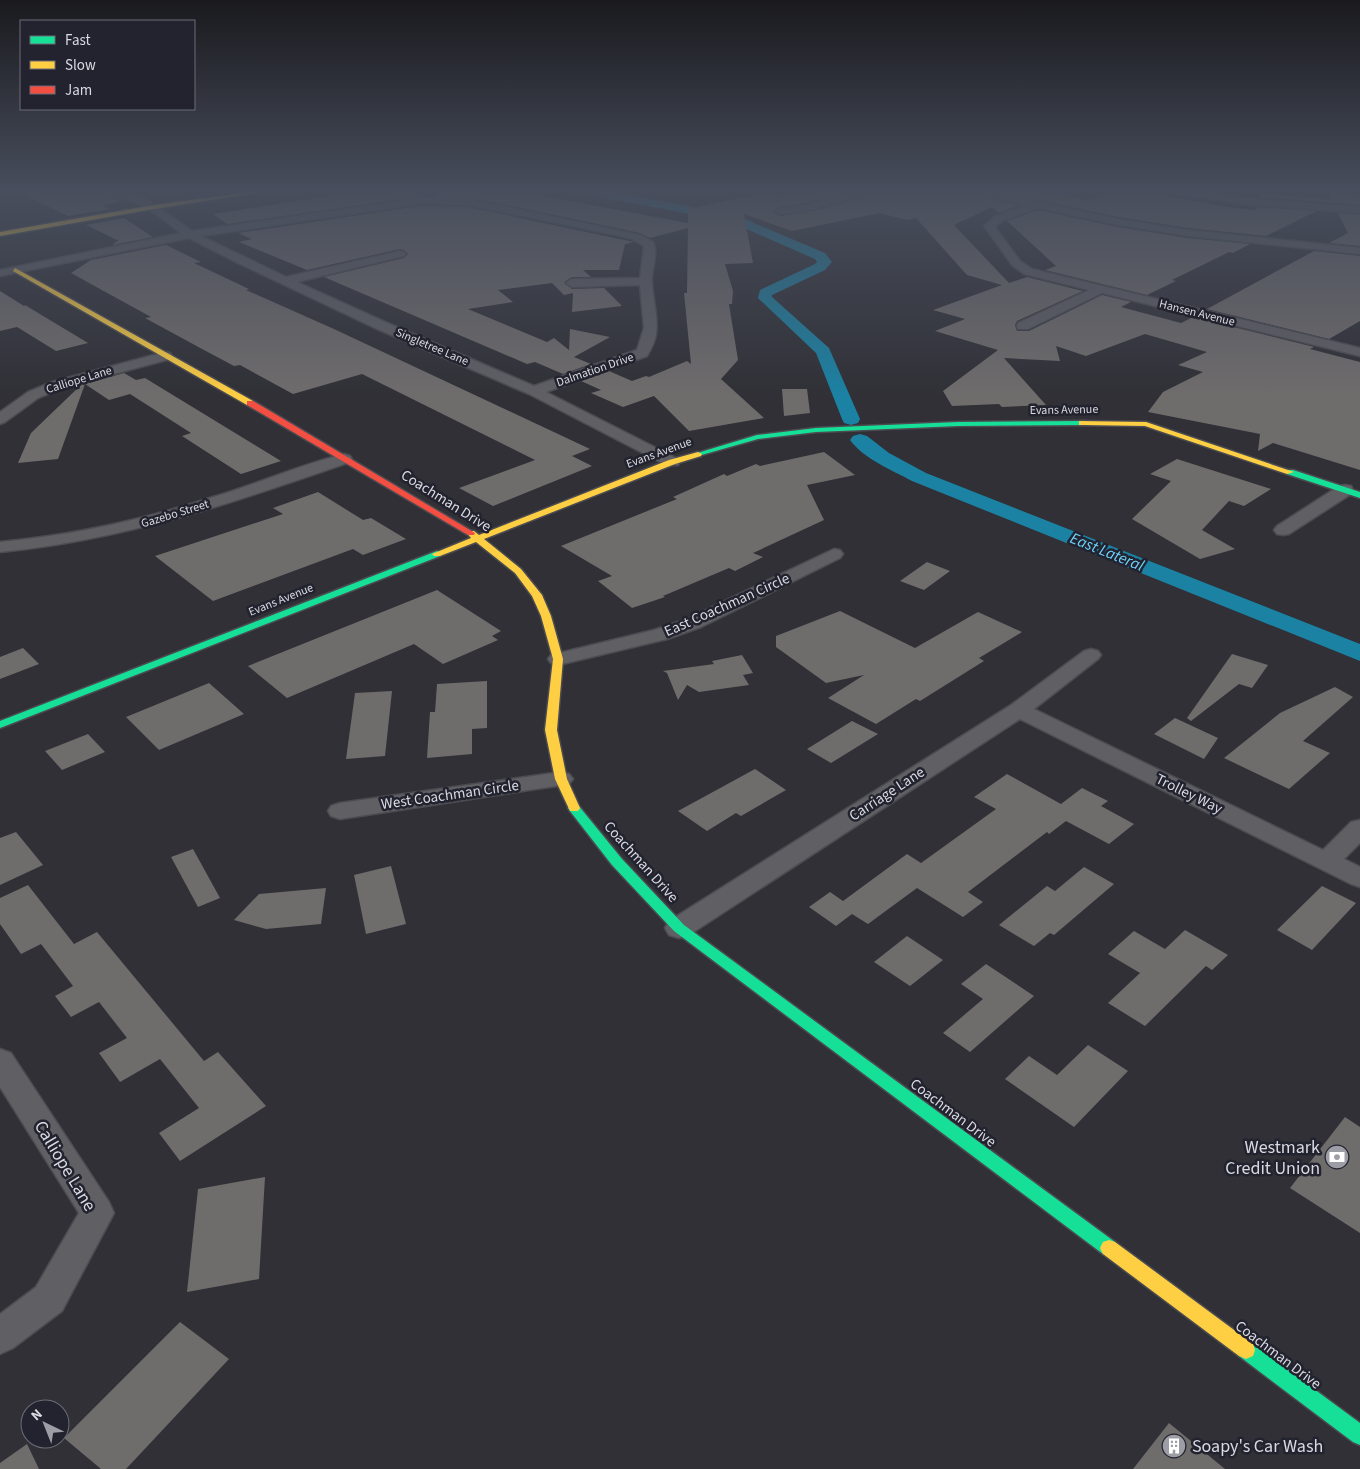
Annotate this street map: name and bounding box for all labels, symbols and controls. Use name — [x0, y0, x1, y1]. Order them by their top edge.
legend — [20, 20, 195, 110]
text: Fast — [65, 30, 91, 51]
text: Slow — [65, 55, 96, 76]
text: Jam — [65, 80, 92, 101]
street label: Hansen Avenue — [1157, 295, 1237, 331]
street label: Singletree Lane — [393, 324, 471, 370]
street label: Dalmation Drive — [554, 349, 636, 391]
street label: Calliope Lane — [44, 362, 114, 398]
street label: Evans Avenue — [1030, 401, 1098, 419]
street label: Evans Avenue — [624, 433, 694, 473]
street label: Coachman Drive — [397, 465, 495, 537]
street label: Gazebo Street — [139, 496, 211, 532]
water label: East Lateral — [1067, 527, 1147, 577]
street label: East Coachman Circle — [661, 568, 793, 642]
street label: Evans Avenue — [246, 579, 316, 621]
street label: Carriage Lane — [845, 762, 929, 826]
street label: Trolley Way — [1152, 769, 1226, 819]
street label: West Coachman Circle — [380, 775, 520, 815]
street label: Coachman Drive — [599, 817, 683, 907]
street label: Coachman Drive — [906, 1074, 1000, 1152]
street label: Calliope Lane — [28, 1116, 102, 1216]
place label: Westmark Credit Union — [1225, 1135, 1320, 1181]
bank icon: Westmark Credit Union — [1324, 1144, 1350, 1170]
street label: Coachman Drive — [1231, 1316, 1325, 1394]
north arrow — [20, 1399, 70, 1449]
text: N — [27, 1405, 47, 1426]
building icon: Soapy's Car Wash — [1161, 1433, 1187, 1459]
place label: Soapy's Car Wash — [1192, 1434, 1323, 1459]

